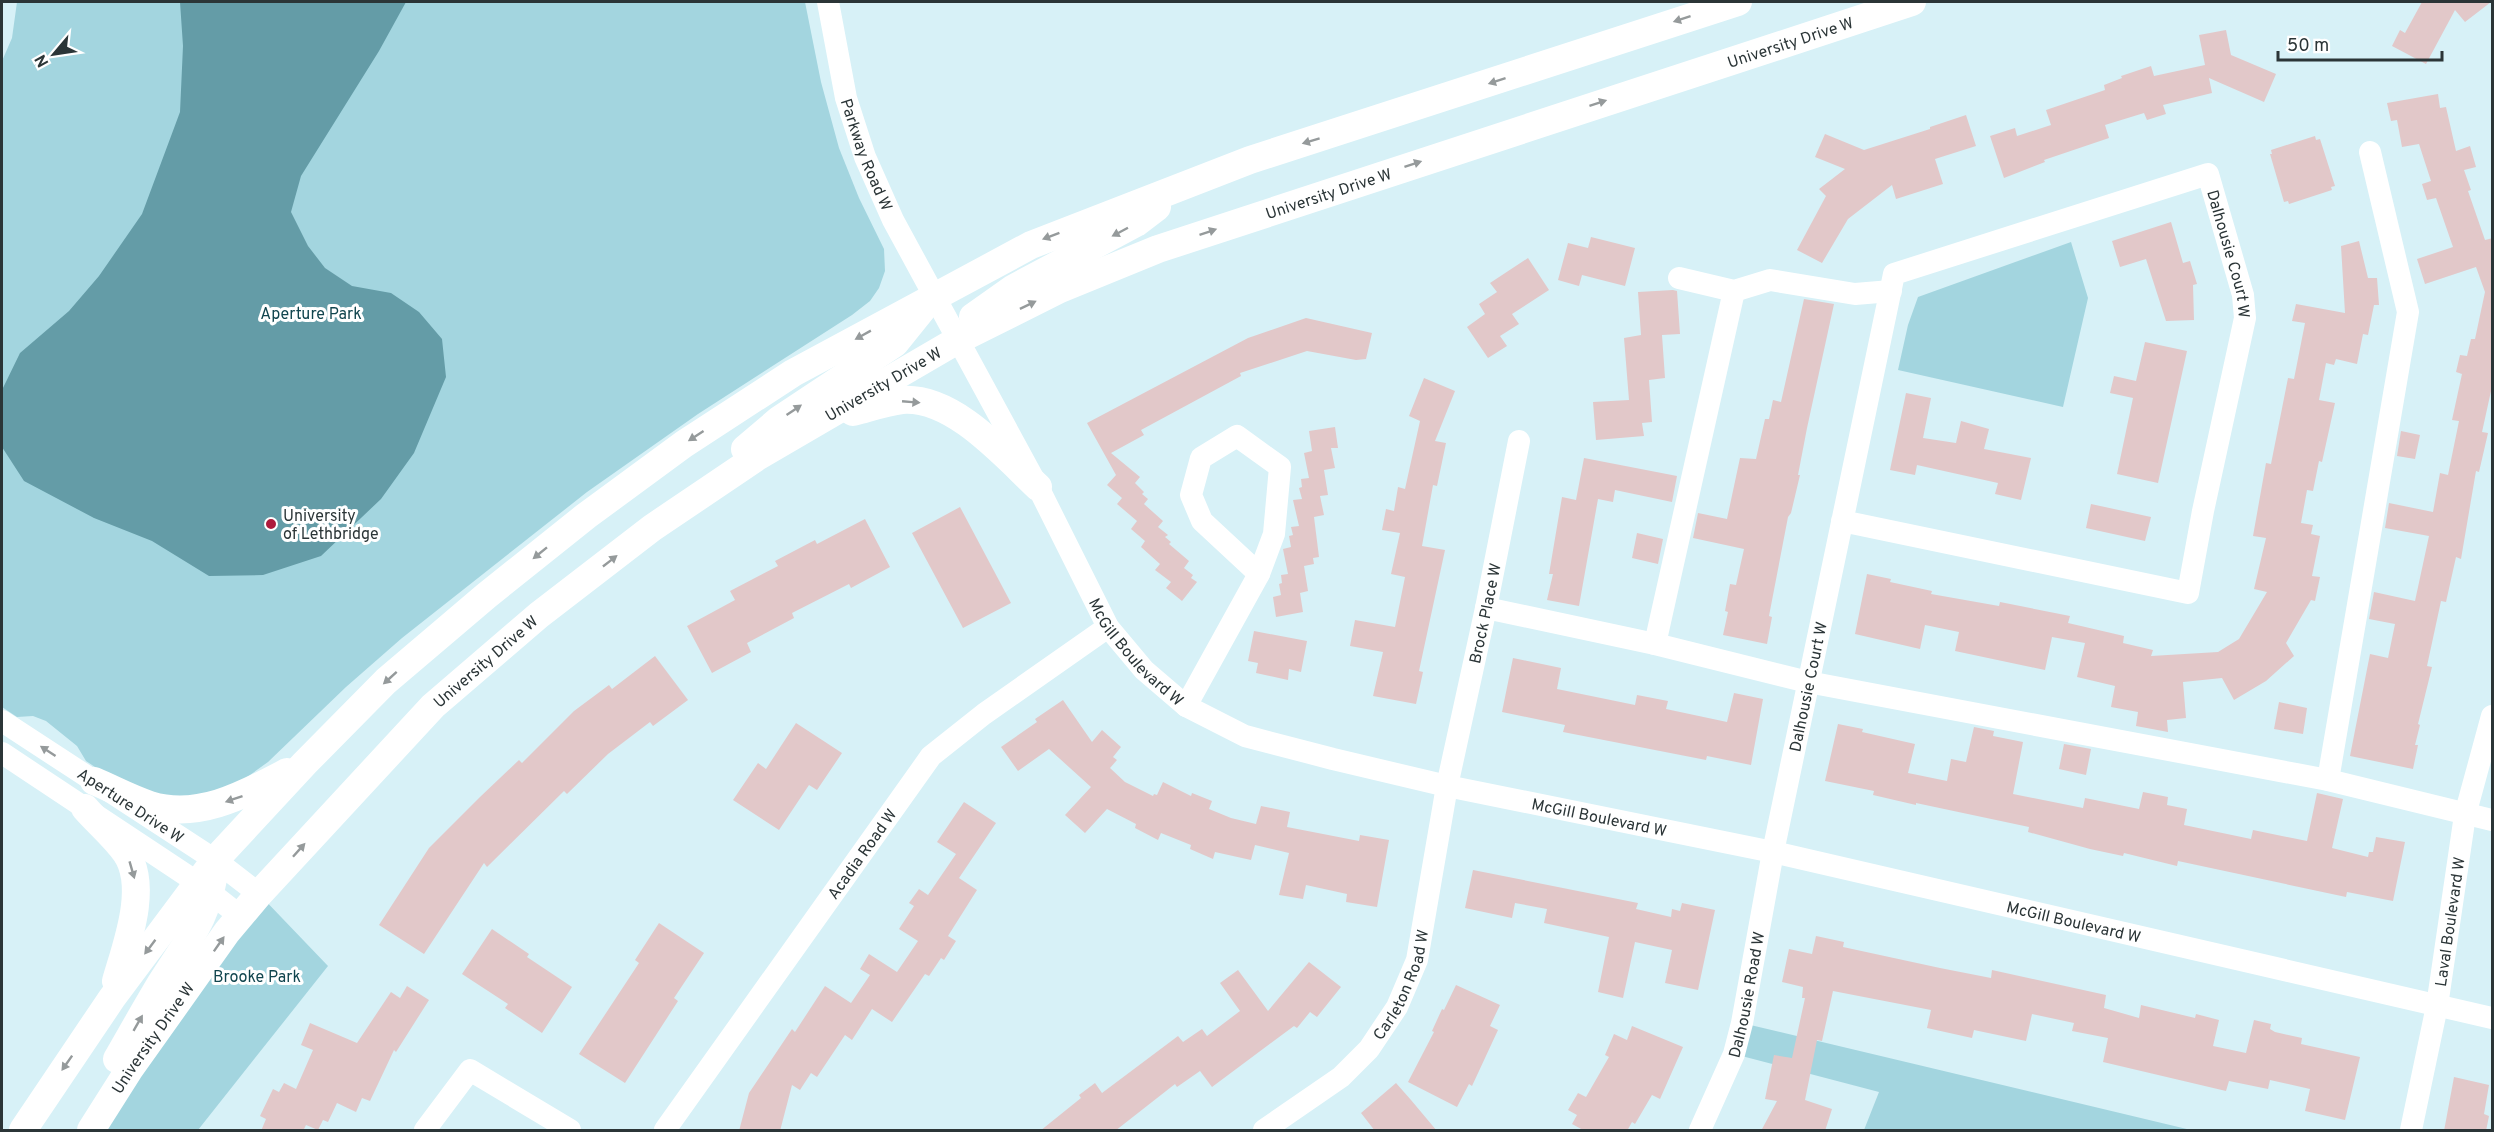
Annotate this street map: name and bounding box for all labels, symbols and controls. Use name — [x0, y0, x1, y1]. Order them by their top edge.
street label: University Drive W — [1725, 14, 1857, 74]
one-way arrow — [1673, 15, 1691, 24]
north arrow — [24, 24, 84, 84]
scale bar — [2278, 24, 2442, 62]
text: 50 m — [2287, 35, 2329, 58]
text: N — [31, 50, 54, 70]
one-way arrow — [1488, 77, 1506, 86]
street label: Parkway Road W — [835, 96, 896, 215]
one-way arrow — [1589, 98, 1607, 107]
one-way arrow — [1302, 137, 1320, 146]
one-way arrow — [1404, 159, 1422, 168]
street label: University Drive W — [1263, 165, 1395, 225]
street label: Dalhousie Court W — [2201, 188, 2253, 319]
one-way arrow — [1112, 227, 1129, 237]
one-way arrow — [1199, 227, 1217, 236]
one-way arrow — [1042, 232, 1060, 242]
one-way arrow — [1019, 301, 1036, 310]
park label: Aperture Park — [260, 305, 362, 325]
one-way arrow — [854, 330, 871, 340]
street label: University Drive W — [822, 344, 946, 427]
one-way arrow — [901, 397, 920, 407]
one-way arrow — [785, 404, 801, 416]
one-way arrow — [688, 430, 704, 441]
place label: University of Lethbridge — [283, 507, 379, 545]
marker: University of Lethbridge — [264, 517, 278, 531]
one-way arrow — [532, 546, 548, 559]
one-way arrow — [602, 555, 617, 567]
street label: Brock Place W — [1466, 562, 1507, 666]
street label: McGill Boulevard W — [1083, 595, 1187, 711]
street label: University Drive W — [430, 612, 543, 713]
street label: Dalhousie Court W — [1786, 620, 1833, 754]
one-way arrow — [383, 671, 398, 685]
one-way arrow — [40, 746, 56, 757]
street label: Aperture Drive W — [73, 765, 187, 849]
one-way arrow — [224, 794, 242, 804]
street label: McGill Boulevard W — [1530, 795, 1668, 842]
street label: Acadia Road W — [824, 806, 902, 904]
one-way arrow — [292, 843, 305, 858]
street label: Laval Boulevard W — [2432, 856, 2471, 988]
one-way arrow — [128, 861, 138, 879]
street label: McGill Boulevard W — [2004, 898, 2142, 949]
street label: Carleton Road W — [1370, 928, 1434, 1045]
street label: Dalhousie Road W — [1725, 930, 1770, 1060]
one-way arrow — [213, 936, 225, 952]
one-way arrow — [144, 938, 156, 954]
park label: Brooke Park — [213, 968, 301, 988]
street label: University Drive W — [108, 979, 200, 1098]
one-way arrow — [133, 1014, 143, 1031]
one-way arrow — [61, 1055, 73, 1071]

